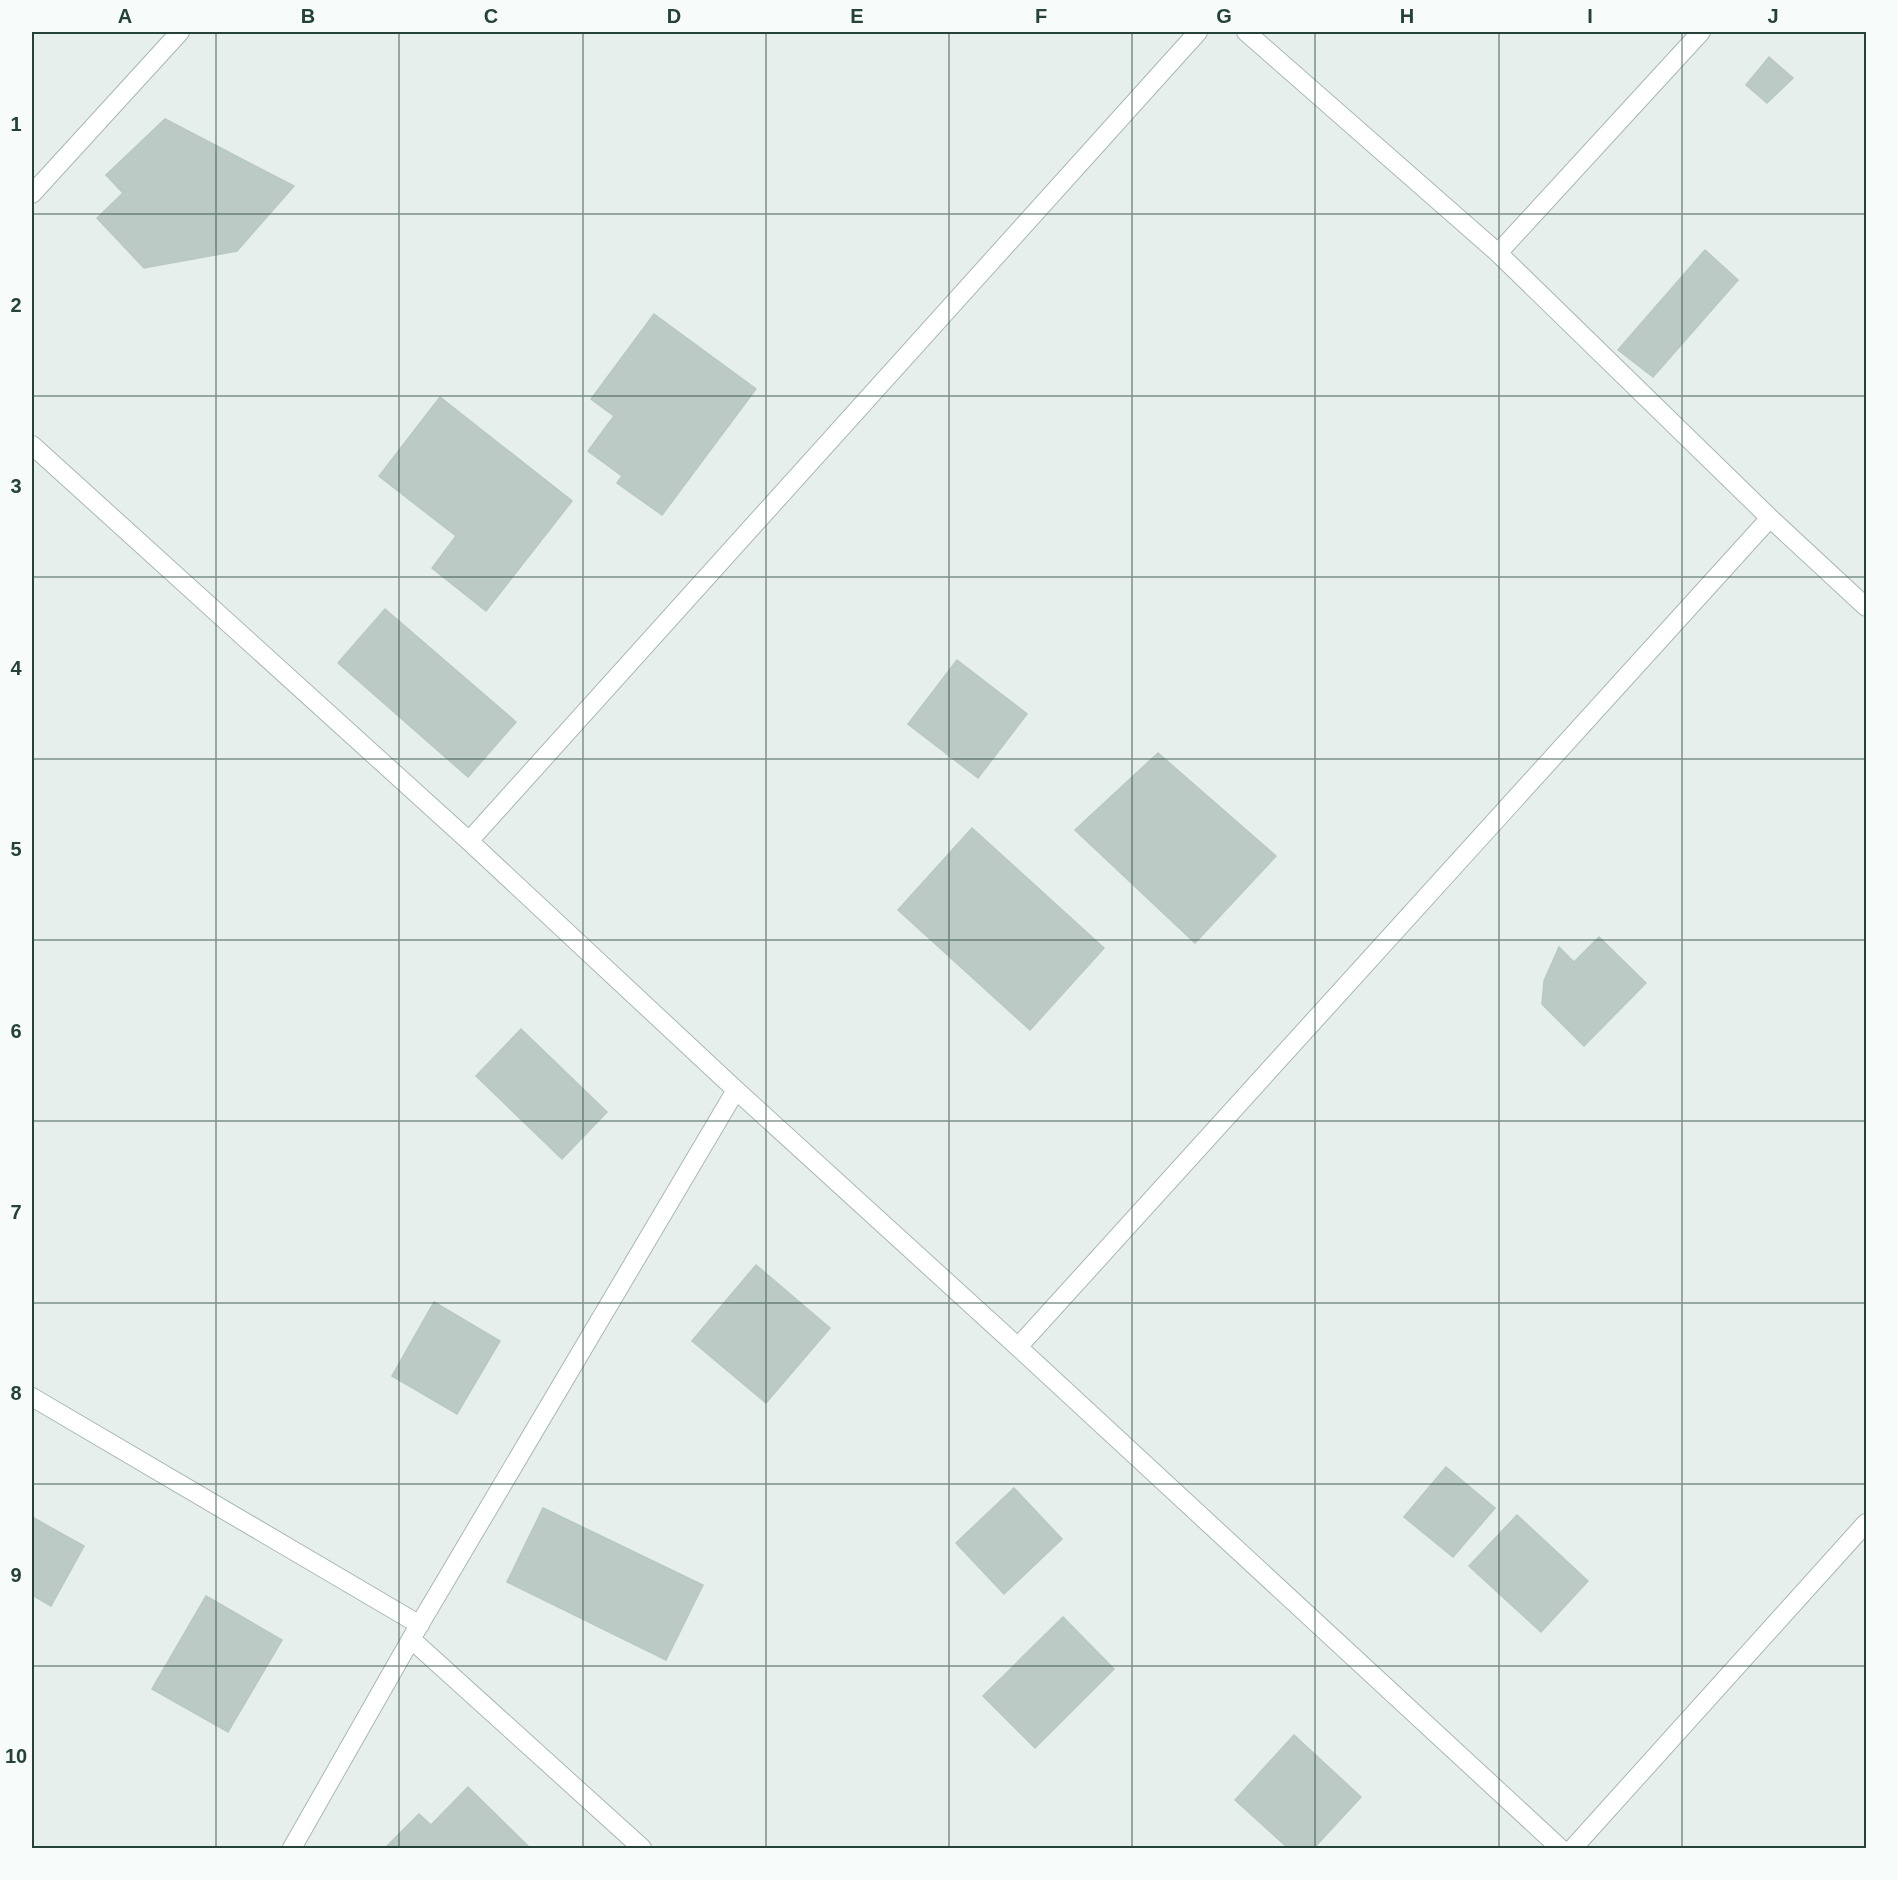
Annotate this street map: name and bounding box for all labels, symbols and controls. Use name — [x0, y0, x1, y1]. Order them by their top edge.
text: A — [118, 5, 132, 27]
text: B — [301, 5, 315, 27]
text: C — [484, 5, 498, 27]
text: D — [667, 5, 681, 27]
text: E — [850, 5, 864, 27]
text: F — [1035, 5, 1047, 27]
text: G — [1216, 5, 1232, 27]
text: H — [1400, 5, 1414, 27]
text: I — [1587, 5, 1593, 27]
text: J — [1767, 5, 1779, 27]
text: 1 — [10, 113, 22, 135]
text: 2 — [10, 294, 22, 316]
text: 3 — [10, 475, 22, 497]
text: 4 — [10, 657, 22, 679]
text: 5 — [10, 838, 22, 860]
text: 6 — [10, 1020, 22, 1042]
text: 7 — [10, 1201, 22, 1223]
text: 8 — [10, 1382, 22, 1404]
text: 9 — [10, 1564, 22, 1586]
text: 10 — [5, 1745, 27, 1767]

